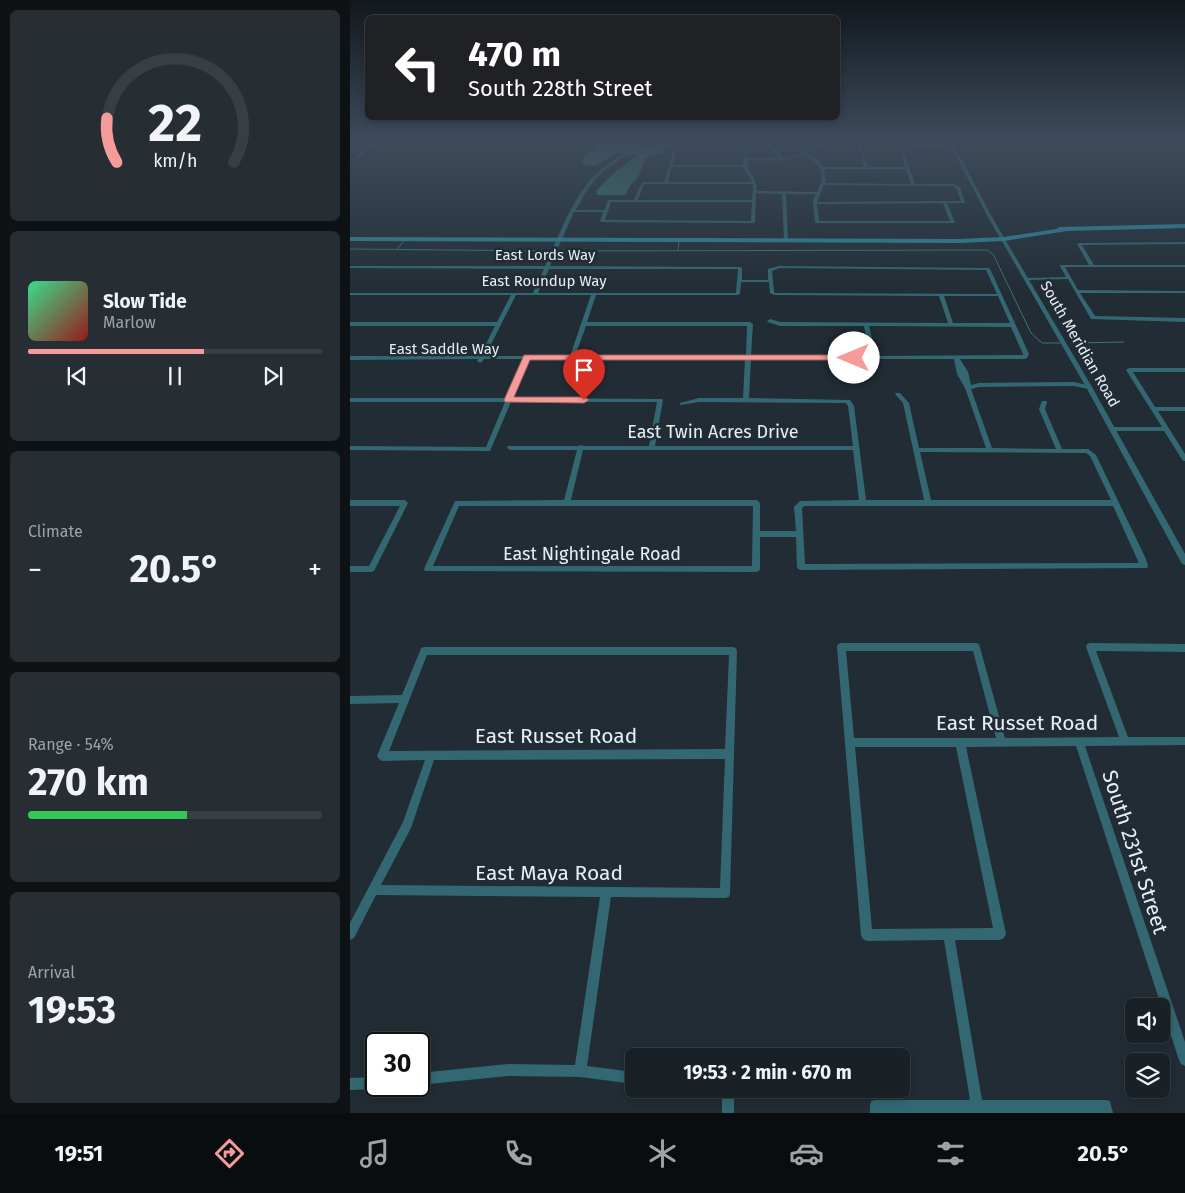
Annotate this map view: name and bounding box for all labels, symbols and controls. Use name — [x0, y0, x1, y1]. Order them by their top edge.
text: 470 m — [468, 33, 561, 75]
icon: left — [385, 35, 450, 100]
text: South 228th Street — [468, 75, 653, 102]
text: 22 — [148, 92, 202, 155]
text: km/h — [153, 150, 197, 172]
street label: East Lords Way — [495, 246, 596, 264]
street label: East Roundup Way — [481, 272, 607, 290]
street label: South Meridian Road — [1037, 278, 1123, 410]
text: Slow Tide — [103, 290, 187, 313]
text: Marlow — [103, 313, 156, 332]
position arrow — [827, 331, 879, 383]
street label: East Saddle Way — [389, 340, 500, 358]
pin — [563, 349, 605, 400]
icon: arrive — [570, 356, 598, 384]
icon: previous — [63, 362, 91, 390]
icon: pause — [161, 362, 189, 390]
icon: next — [259, 362, 287, 390]
street label: East Twin Acres Drive — [627, 421, 799, 443]
text: Climate — [28, 522, 83, 541]
street label: East Nightingale Road — [503, 543, 681, 565]
text: 20.5° — [129, 546, 221, 592]
text: − — [28, 553, 42, 586]
text: + — [308, 553, 322, 586]
street label: East Russet Road — [936, 710, 1098, 736]
street label: East Russet Road — [475, 723, 637, 749]
text: Range · 54% — [28, 735, 114, 754]
text: 270 km — [28, 759, 149, 805]
street label: South 231st Street — [1096, 767, 1174, 938]
street label: East Maya Road — [475, 860, 623, 886]
text: Arrival — [28, 963, 75, 982]
text: 19:53 — [28, 987, 116, 1033]
map controls — [1125, 998, 1170, 1098]
button: sound — [1125, 998, 1170, 1043]
speed limit sign: 30 — [365, 1032, 430, 1097]
button: layers — [1125, 1053, 1170, 1098]
text: 19:53 · 2 min · 670 m — [683, 1061, 852, 1084]
icon: directions — [212, 1136, 247, 1171]
icon: music — [357, 1136, 392, 1171]
icon: phone — [501, 1136, 536, 1171]
icon: climate — [645, 1136, 680, 1171]
icon: car — [789, 1136, 824, 1171]
icon: filters — [933, 1136, 968, 1171]
text: 19:51 — [55, 1140, 103, 1167]
text: 20.5° — [1078, 1140, 1130, 1167]

